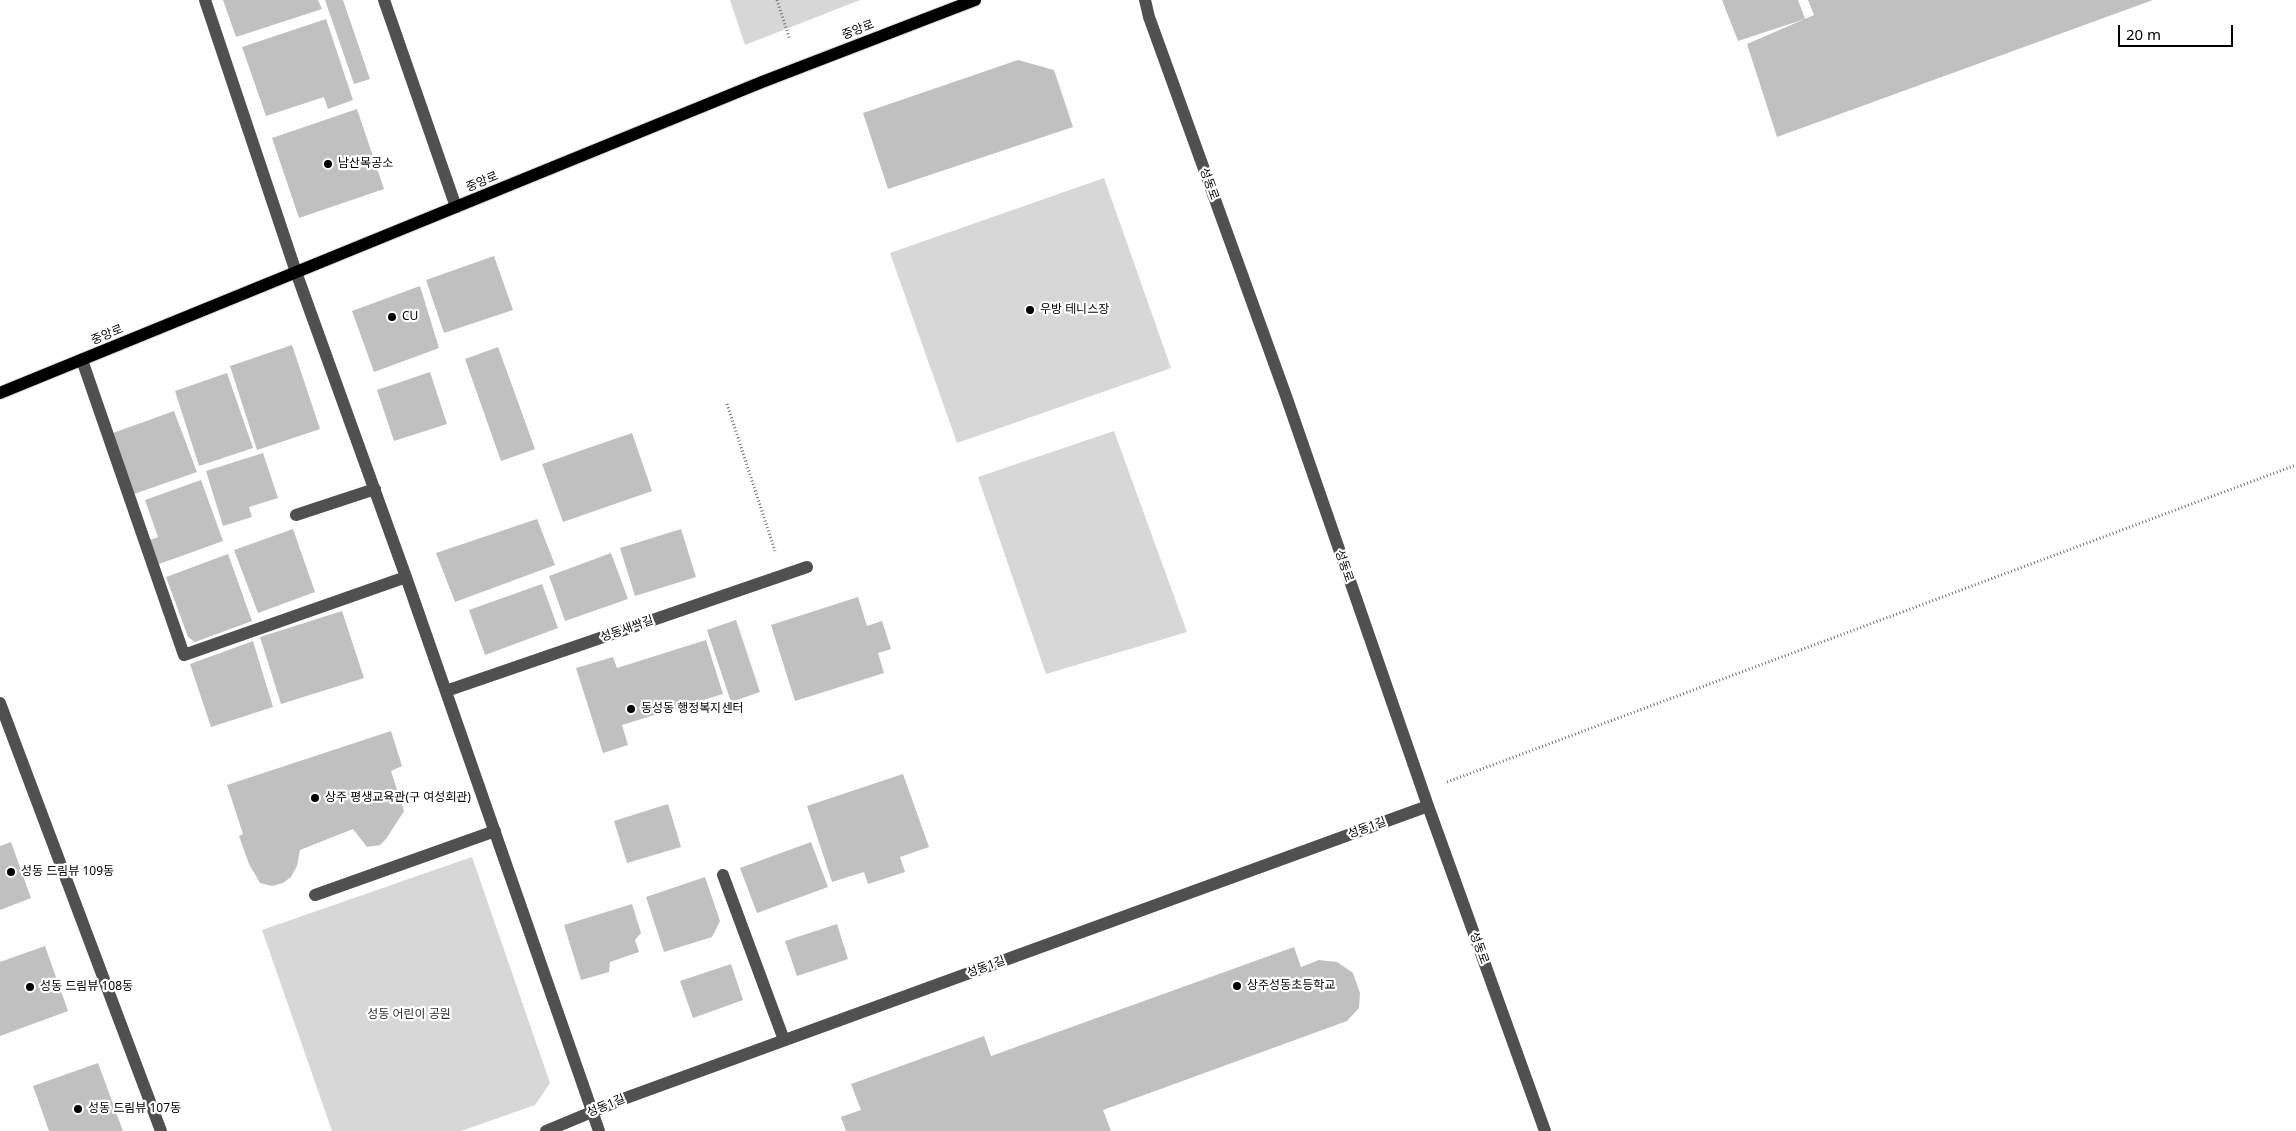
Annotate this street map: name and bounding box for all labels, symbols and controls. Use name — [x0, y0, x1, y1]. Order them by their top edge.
scale bar — [2121, 15, 2236, 47]
street label: 중앙로 — [840, 17, 876, 43]
text: 20 m — [2126, 24, 2161, 44]
place label: 남산목공소 — [338, 157, 393, 171]
marker: 남산목공소 — [322, 158, 334, 170]
street label: 성동로 — [1197, 166, 1221, 202]
street label: 중앙로 — [464, 169, 500, 195]
place label: 우방 테니스장 — [1040, 303, 1109, 317]
marker: 우방 테니스장 — [1024, 304, 1036, 316]
place label: CU — [402, 310, 418, 324]
marker: CU — [386, 311, 398, 323]
street label: 중앙로 — [89, 322, 125, 348]
street label: 성동로 — [1332, 548, 1356, 584]
street label: 성동새싹길 — [599, 613, 655, 645]
place label: 동성동 행정복지센터 — [641, 702, 743, 716]
marker: 동성동 행정복지센터 — [625, 703, 637, 715]
place label: 상주 평생교육관(구 여성회관) — [325, 791, 471, 805]
marker: 상주 평생교육관(구 여성회관) — [309, 792, 321, 804]
street label: 성동1길 — [1346, 814, 1388, 842]
place label: 성동 드림뷰 109동 — [21, 865, 114, 879]
marker: 성동 드림뷰 109동 — [5, 866, 17, 878]
street label: 성동로 — [1467, 930, 1491, 966]
street label: 성동1길 — [965, 953, 1007, 981]
place label: 상주성동초등학교 — [1247, 979, 1335, 993]
place label: 성동 드림뷰 108동 — [40, 980, 133, 994]
marker: 상주성동초등학교 — [1231, 980, 1243, 992]
marker: 성동 드림뷰 108동 — [24, 981, 36, 993]
park label: 성동 어린이 공원 — [367, 1008, 451, 1022]
street label: 성동1길 — [585, 1092, 627, 1120]
place label: 성동 드림뷰 107동 — [88, 1102, 181, 1116]
marker: 성동 드림뷰 107동 — [72, 1103, 84, 1115]

